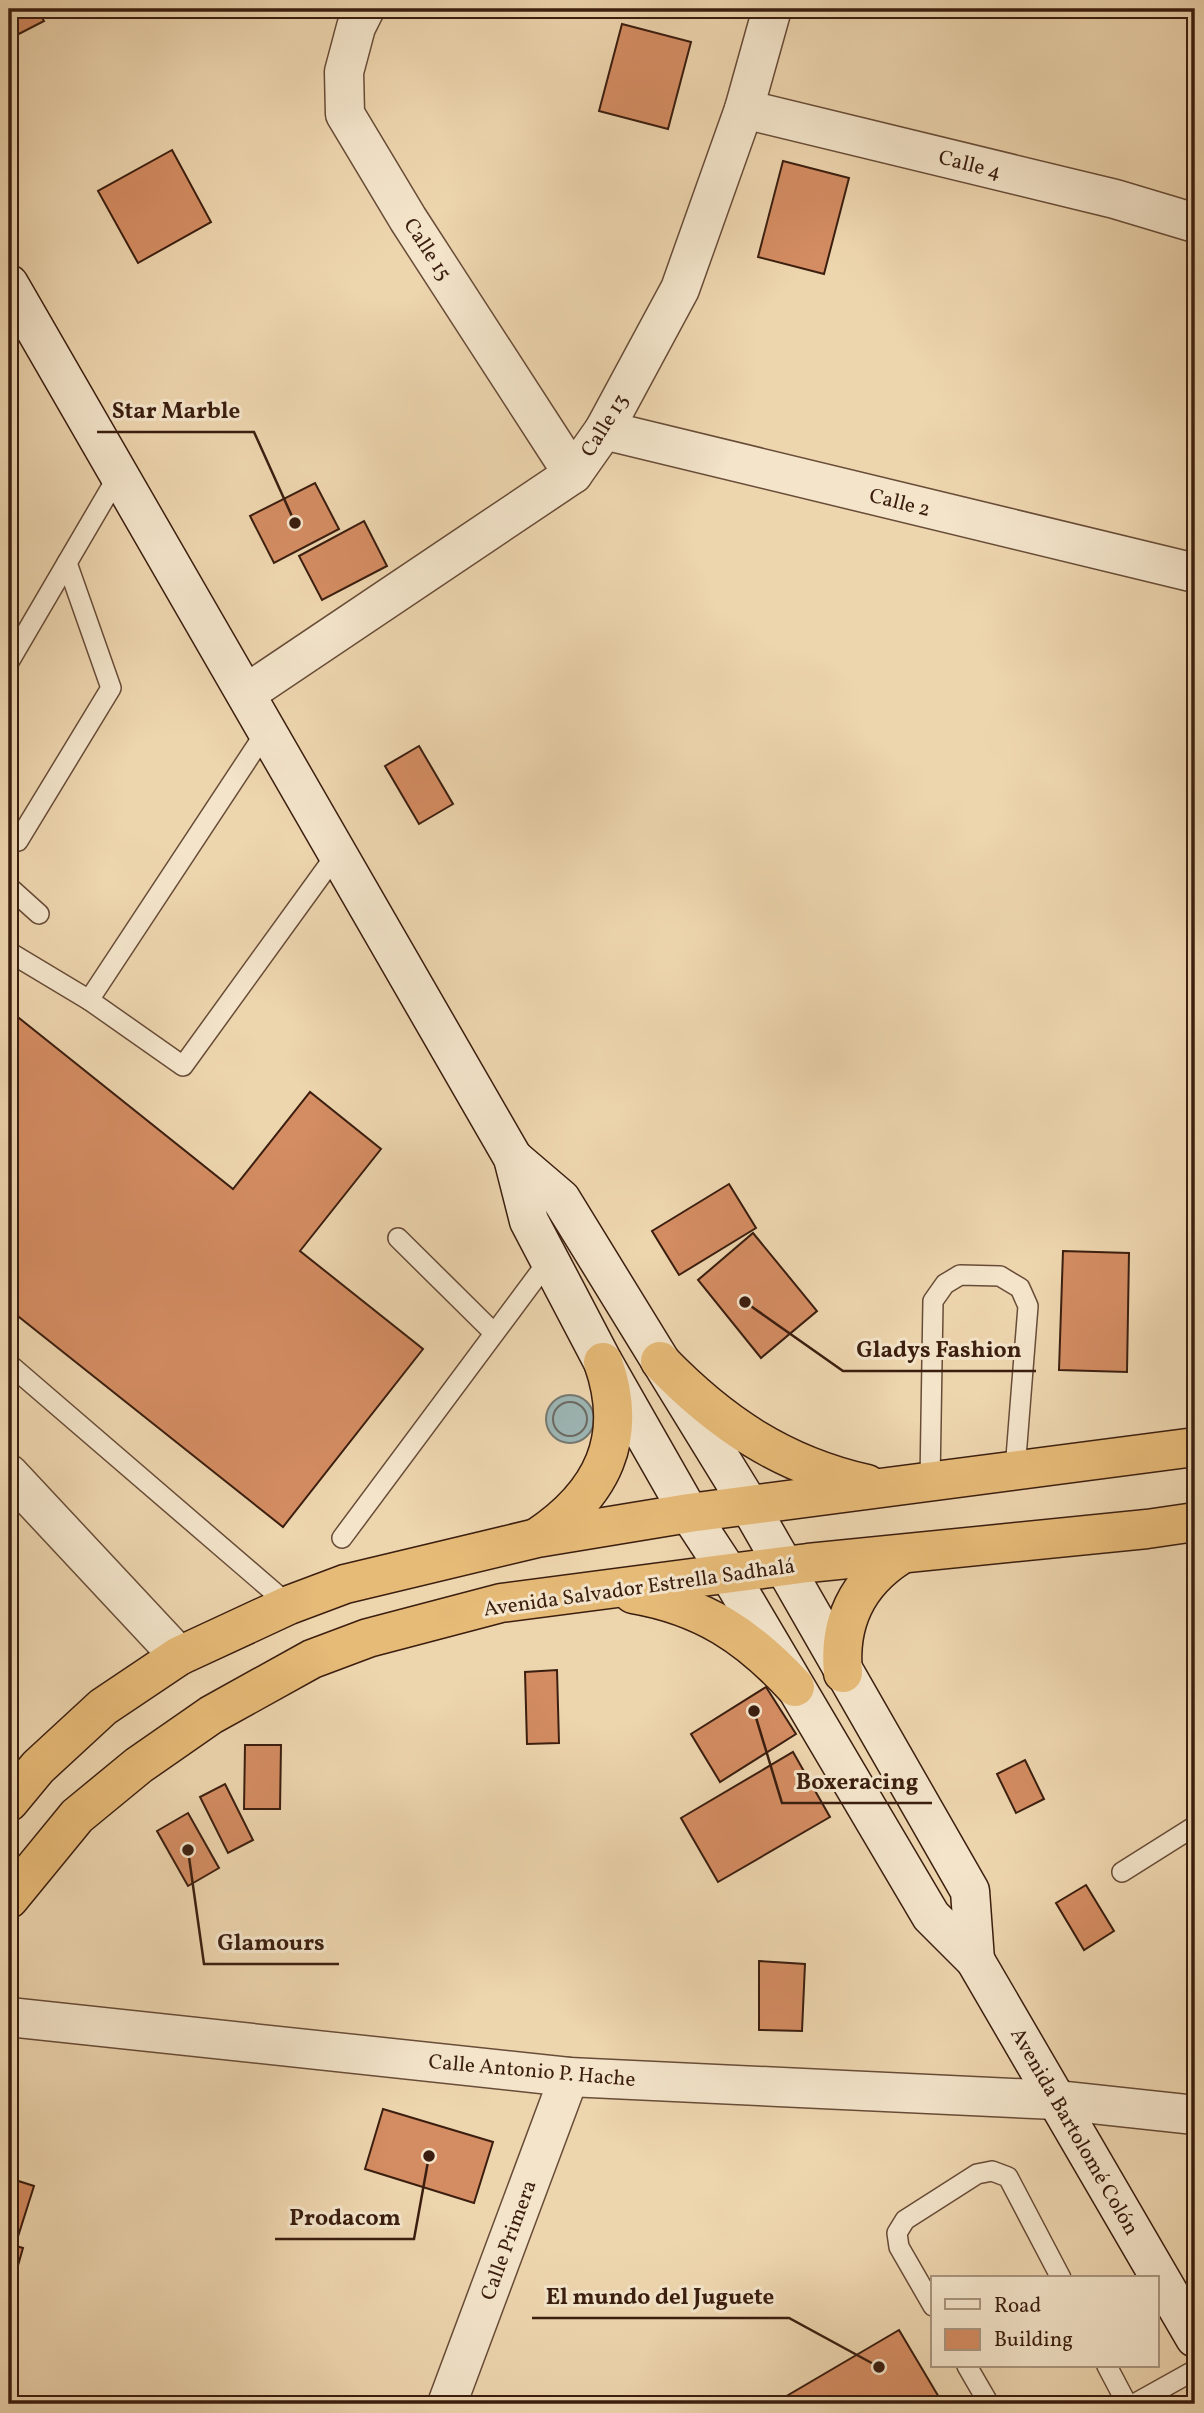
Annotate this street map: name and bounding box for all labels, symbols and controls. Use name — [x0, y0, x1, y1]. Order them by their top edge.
street label: Calle 4 — [935, 144, 1004, 187]
street label: Calle 15 — [396, 213, 458, 287]
callout: Star Marble — [97, 388, 254, 432]
street label: Calle 13 — [574, 389, 636, 463]
text: Star Marble — [112, 396, 240, 428]
street label: Calle 2 — [866, 482, 933, 525]
callout: Gladys Fashion — [843, 1327, 1036, 1371]
text: Gladys Fashion — [856, 1335, 1022, 1367]
street label: Avenida Salvador Estrella Sadhalá — [482, 1552, 797, 1625]
callout: Boxeracing — [782, 1759, 932, 1803]
text: Boxeracing — [796, 1767, 918, 1799]
callout: Glamours — [204, 1920, 339, 1964]
text: Glamours — [217, 1928, 325, 1960]
street label: Avenida Bartolomé Colón — [1002, 2023, 1145, 2241]
street label: Calle Antonio P. Hache — [427, 2048, 637, 2095]
street label: Calle Primera — [474, 2176, 545, 2305]
callout: Prodacom — [275, 2195, 414, 2239]
text: Prodacom — [289, 2203, 401, 2235]
callout: El mundo del Juguete — [532, 2274, 789, 2318]
legend — [931, 2276, 1158, 2368]
text: El mundo del Juguete — [546, 2282, 774, 2314]
text: Road — [994, 2292, 1041, 2321]
text: Building — [994, 2326, 1073, 2355]

